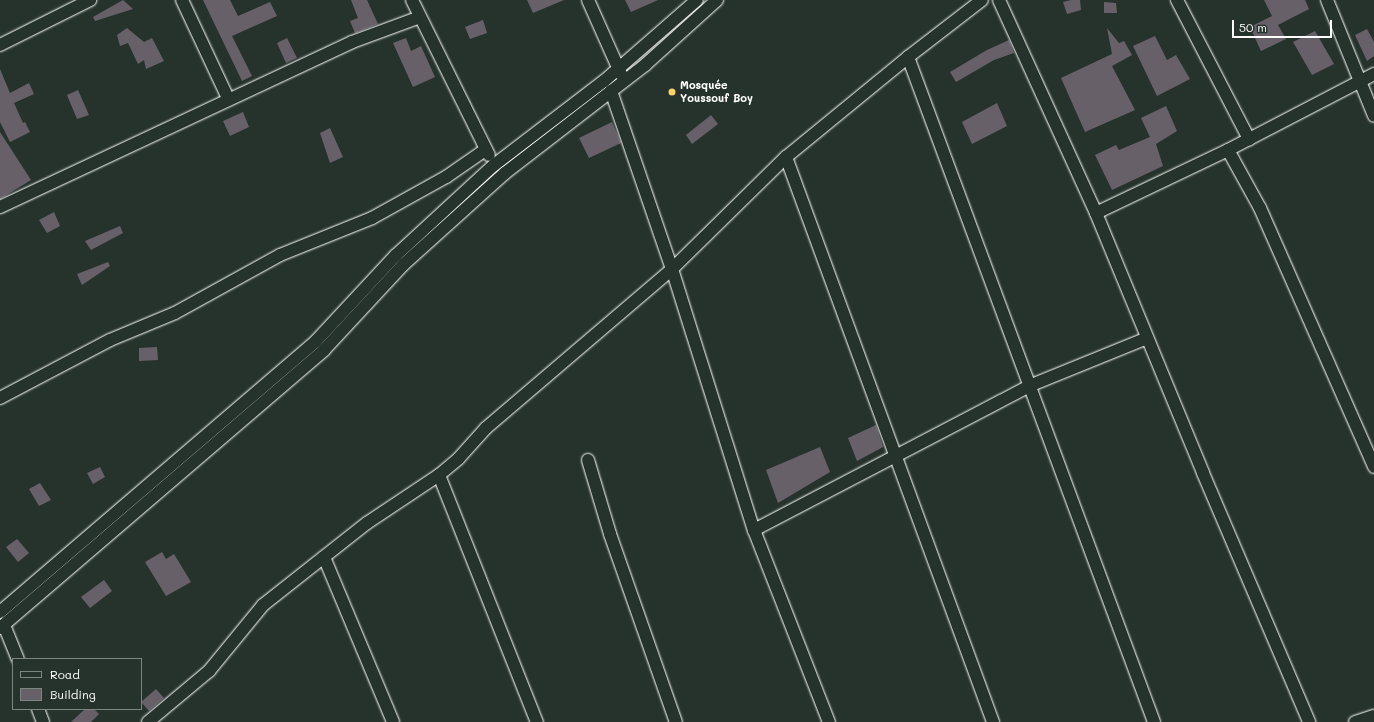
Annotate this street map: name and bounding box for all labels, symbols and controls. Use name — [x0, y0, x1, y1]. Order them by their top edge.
scale bar — [1234, 12, 1334, 38]
text: 50 m — [1239, 19, 1267, 35]
place label: Mosquée Youssouf Boy — [680, 79, 753, 105]
marker: Mosquée Youssouf Boy — [667, 87, 677, 97]
legend — [12, 658, 142, 710]
text: Road — [50, 666, 80, 682]
text: Building — [50, 686, 96, 702]

